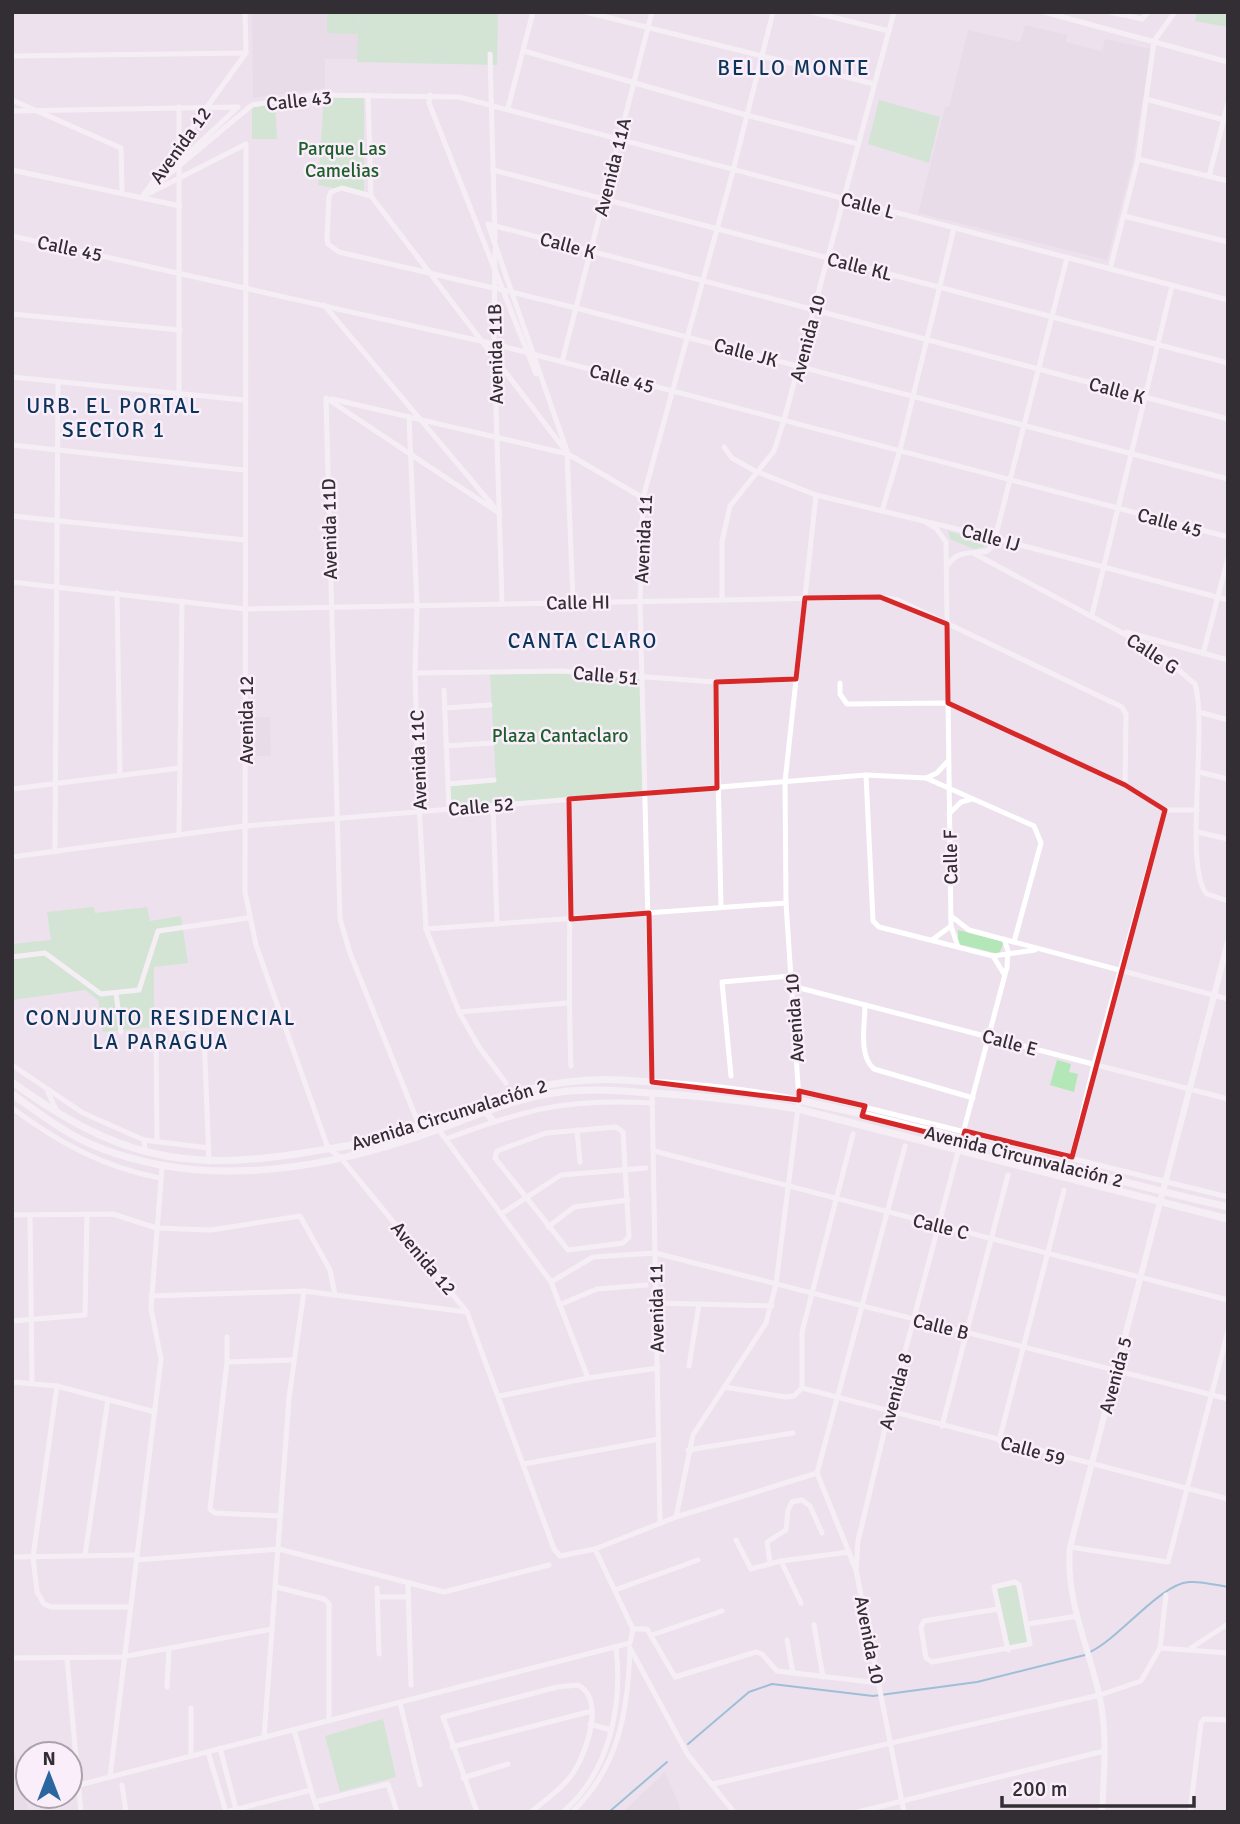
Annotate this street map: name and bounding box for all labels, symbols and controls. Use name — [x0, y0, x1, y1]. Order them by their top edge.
district label: BELLO MONTE — [717, 55, 871, 81]
street label: Calle 43 — [265, 86, 333, 116]
street label: Avenida 12 — [145, 102, 217, 189]
street label: Avenida 11A — [589, 115, 637, 219]
park label: Parque Las Camelias — [298, 137, 386, 183]
street label: Calle L — [838, 187, 898, 225]
street label: Calle K — [537, 227, 599, 265]
street label: Calle 45 — [35, 230, 105, 268]
street label: Calle KL — [825, 247, 895, 287]
street label: Avenida 10 — [785, 292, 831, 384]
street label: Avenida 11B — [483, 303, 509, 405]
street label: Calle JK — [711, 333, 781, 373]
street label: Calle 45 — [587, 359, 657, 399]
street label: Calle K — [1086, 372, 1148, 410]
district label: URB. EL PORTAL SECTOR 1 — [26, 393, 202, 443]
street label: Avenida 11D — [317, 478, 343, 580]
street label: Avenida 11 — [630, 494, 658, 584]
street label: Calle 45 — [1135, 503, 1205, 543]
street label: Calle IJ — [959, 519, 1023, 557]
street label: Calle HI — [546, 590, 610, 616]
district label: CANTA CLARO — [508, 628, 658, 654]
street label: Calle G — [1122, 628, 1183, 680]
street label: Calle 51 — [572, 661, 640, 691]
street label: Avenida 12 — [235, 675, 259, 765]
street label: Avenida 11C — [405, 709, 433, 811]
park label: Plaza Cantaclaro — [492, 724, 628, 748]
street label: Calle 52 — [447, 792, 515, 822]
street label: Calle F — [939, 829, 963, 885]
street label: Avenida 10 — [780, 973, 810, 1063]
district label: CONJUNTO RESIDENCIAL LA PARAGUA — [25, 1005, 297, 1055]
street label: Calle E — [979, 1024, 1040, 1062]
street label: Avenida Circunvalación 2 — [348, 1074, 550, 1156]
street label: Avenida Circunvalación 2 — [922, 1121, 1125, 1193]
street label: Calle C — [910, 1208, 971, 1245]
street label: Avenida 12 — [385, 1217, 461, 1300]
street label: Avenida 11 — [644, 1263, 670, 1353]
street label: Calle B — [910, 1308, 971, 1345]
street label: Avenida 5 — [1094, 1334, 1138, 1416]
street label: Avenida 8 — [874, 1350, 918, 1432]
street label: Calle 59 — [998, 1431, 1068, 1471]
street label: Avenida 10 — [849, 1594, 889, 1686]
north arrow — [14, 1740, 84, 1810]
text: N — [42, 1747, 56, 1771]
scale bar — [1002, 1764, 1194, 1808]
text: 200 m — [1012, 1776, 1067, 1802]

